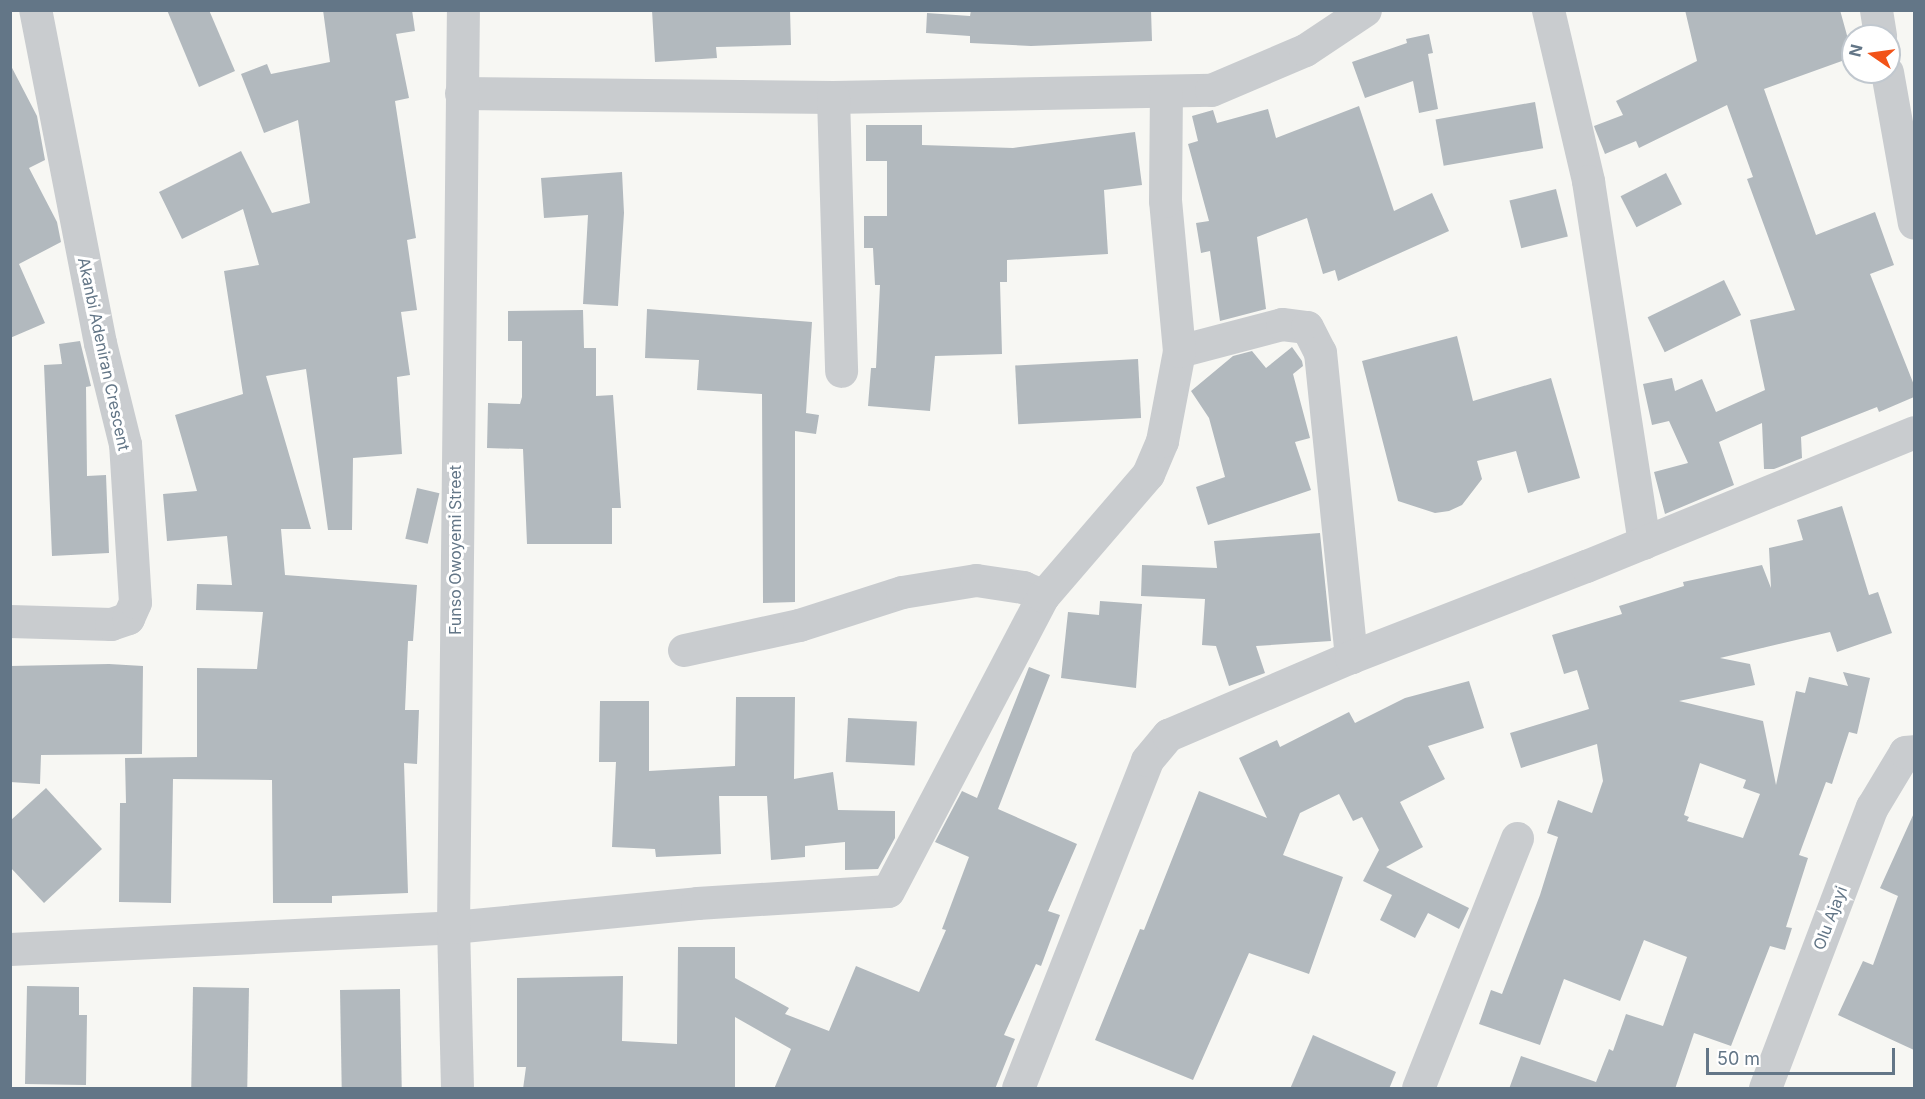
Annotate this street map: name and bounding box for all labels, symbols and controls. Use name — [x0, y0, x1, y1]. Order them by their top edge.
north arrow — [1841, 24, 1901, 84]
text: N — [1844, 42, 1867, 59]
street label: Akanbi Adeniran Crescent — [74, 256, 134, 452]
street label: Funso Owoyemi Street — [445, 465, 465, 635]
street label: Olu Ajayi — [1809, 883, 1851, 953]
scale bar — [1709, 1036, 1898, 1074]
text: 50 m — [1717, 1048, 1760, 1069]

